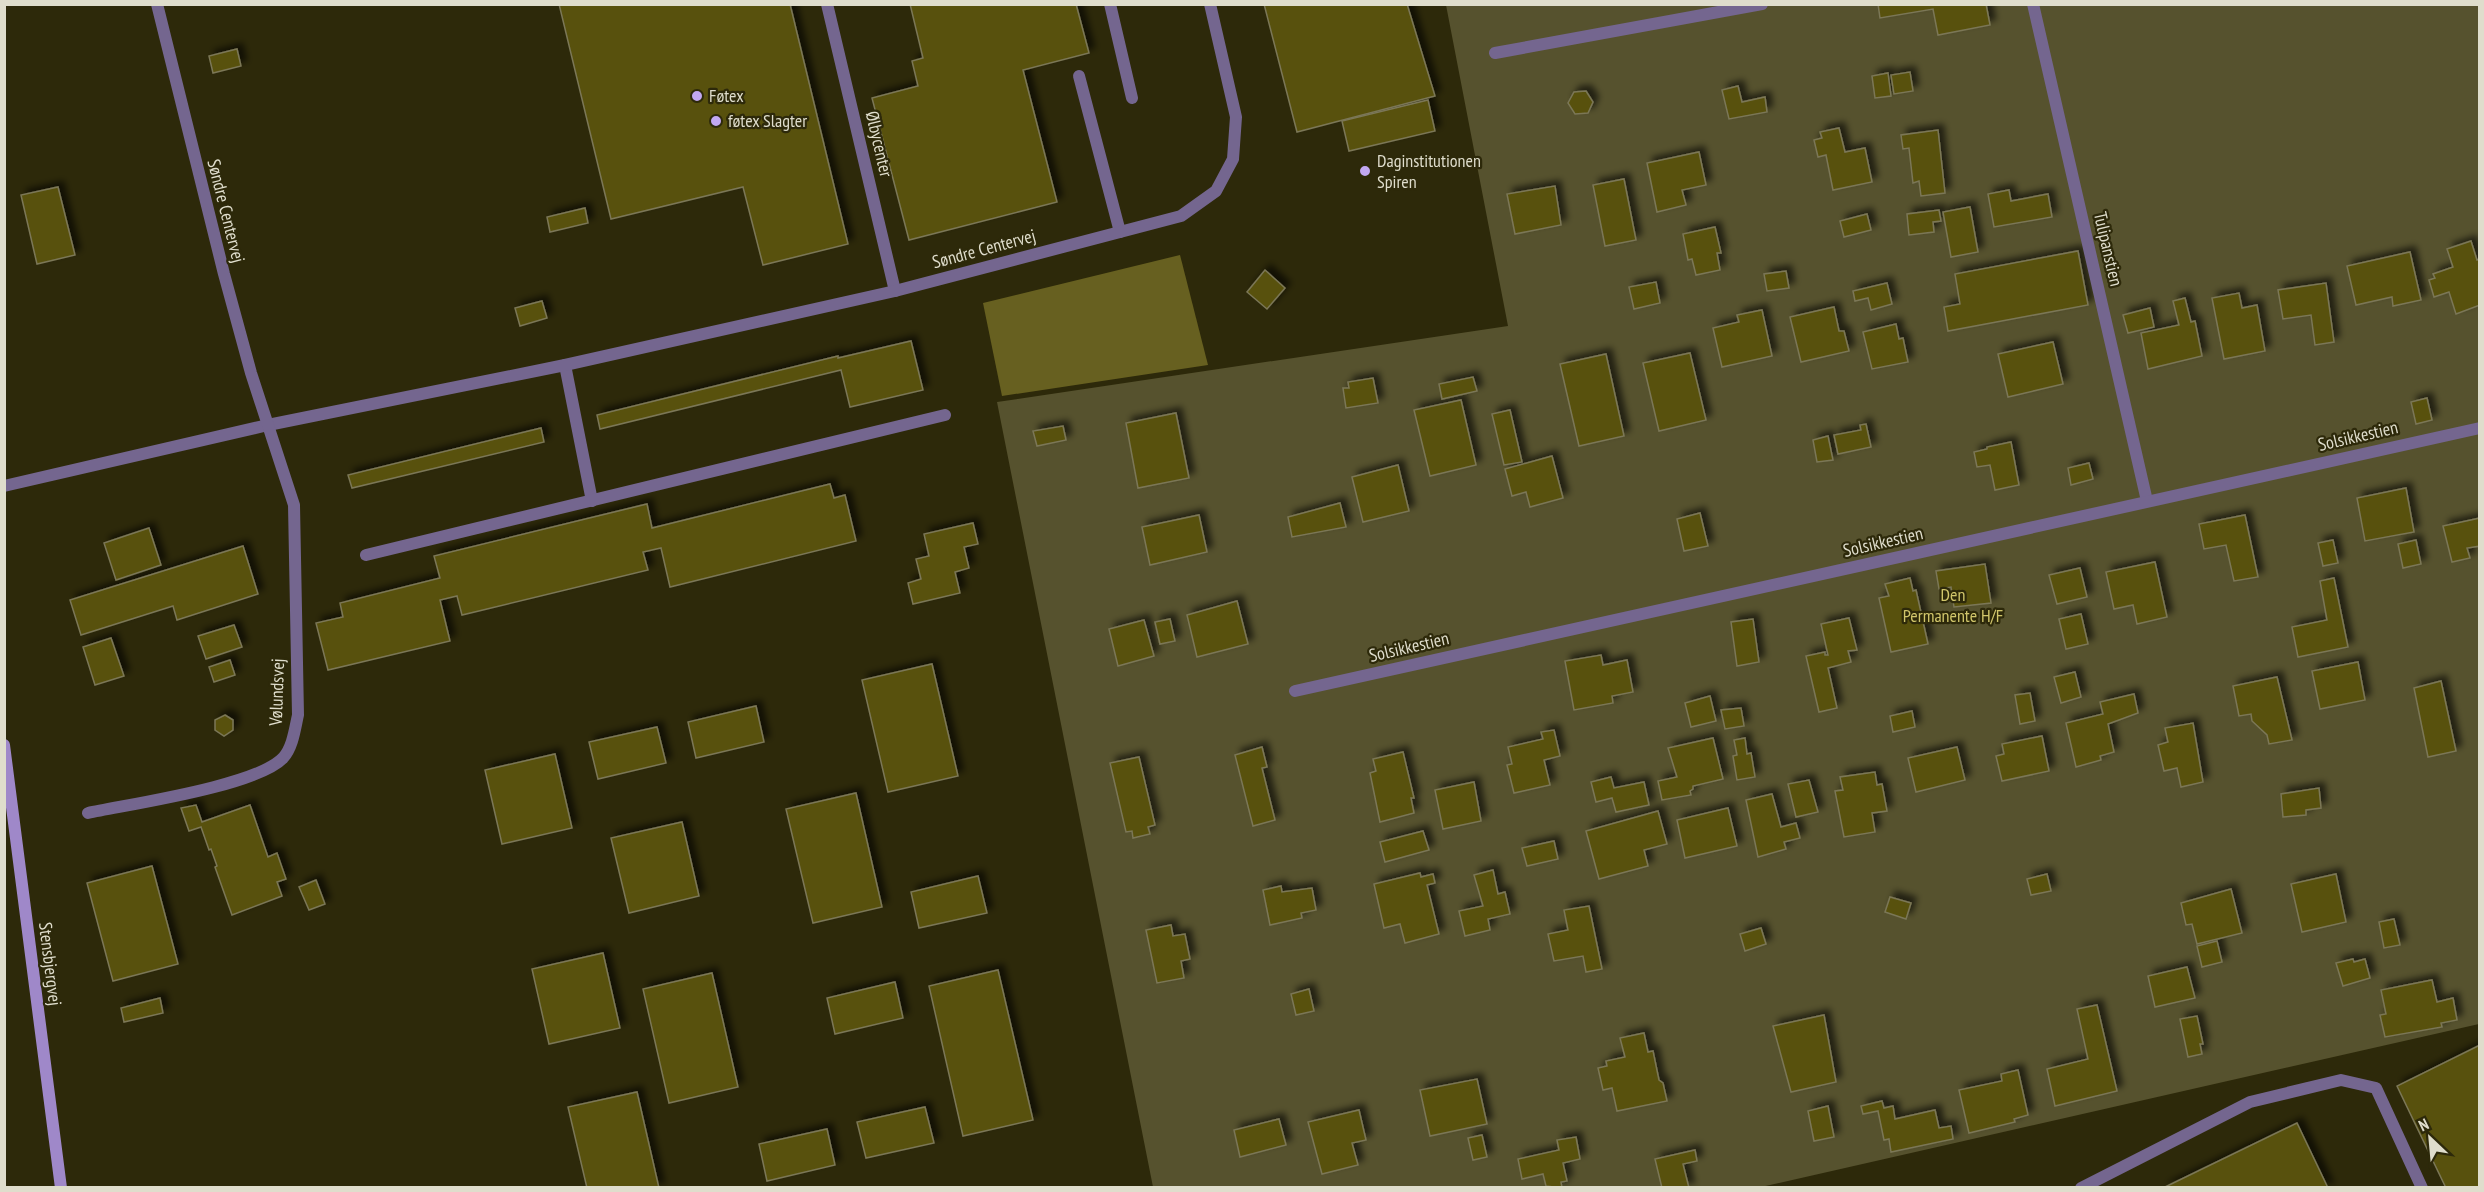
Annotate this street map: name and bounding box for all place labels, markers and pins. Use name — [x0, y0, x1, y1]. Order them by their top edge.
place label: Føtex — [709, 84, 744, 107]
marker: Føtex — [690, 89, 704, 103]
place label: føtex Slagter — [728, 109, 807, 132]
marker: føtex Slagter — [709, 114, 723, 128]
place label: Daginstitutionen Spiren — [1377, 149, 1481, 193]
marker: Daginstitutionen Spiren — [1358, 164, 1372, 178]

